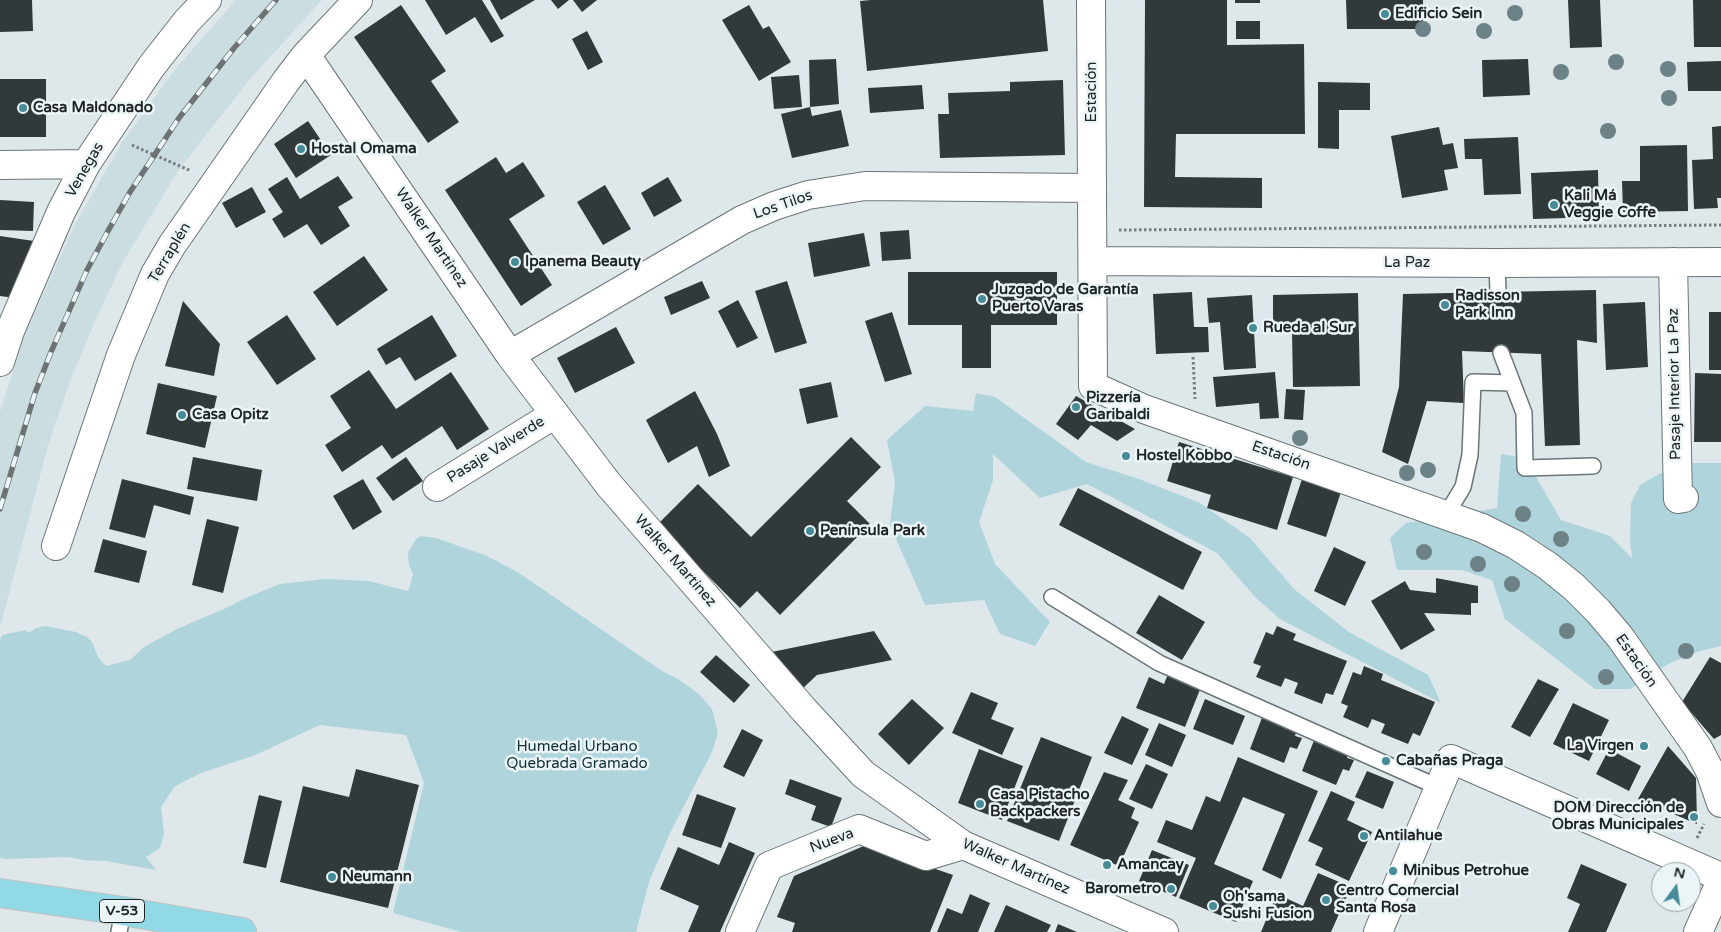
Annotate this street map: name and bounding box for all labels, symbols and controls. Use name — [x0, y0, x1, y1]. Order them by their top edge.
place label: Edificio Sein — [1395, 5, 1482, 23]
marker: Edificio Sein — [1379, 8, 1391, 20]
street label: Estación — [1083, 62, 1101, 122]
place label: Casa Maldonado — [33, 99, 153, 117]
marker: Casa Maldonado — [17, 102, 29, 114]
street label: Venegas — [62, 139, 108, 201]
place label: Hostal Omama — [311, 140, 417, 158]
marker: Hostal Omama — [295, 143, 307, 155]
street label: Walker Martínez — [391, 185, 471, 291]
street label: Los Tilos — [751, 186, 815, 224]
place label: Kali Má Veggie Coffe — [1564, 187, 1656, 222]
marker: Kali Má Veggie Coffe — [1548, 199, 1560, 211]
street label: Terraplén — [145, 219, 195, 287]
place label: Ipanema Beauty — [525, 253, 641, 271]
street label: La Paz — [1384, 254, 1430, 272]
marker: Ipanema Beauty — [509, 256, 521, 268]
place label: Juzgado de Garantía Puerto Varas — [992, 281, 1139, 316]
place label: Radisson Park Inn — [1455, 287, 1520, 322]
marker: Juzgado de Garantía Puerto Varas — [976, 293, 988, 305]
marker: Radisson Park Inn — [1439, 299, 1451, 311]
street label: Pasaje Interior La Paz — [1665, 308, 1685, 460]
place label: Rueda al Sur — [1263, 319, 1353, 337]
marker: Rueda al Sur — [1247, 322, 1259, 334]
place label: Pizzería Garibaldi — [1086, 389, 1150, 424]
marker: Pizzería Garibaldi — [1070, 401, 1082, 413]
place label: Casa Opitz — [192, 406, 269, 424]
marker: Casa Opitz — [176, 409, 188, 421]
street label: Pasaje Valverde — [444, 413, 548, 487]
street label: Estación — [1249, 438, 1313, 474]
place label: Hostel Kobbo — [1136, 447, 1232, 465]
marker: Hostel Kobbo — [1120, 450, 1132, 462]
street label: Walker Martínez — [630, 511, 720, 611]
place label: Península Park — [820, 522, 925, 540]
marker: Península Park — [804, 525, 816, 537]
street label: Estación — [1611, 631, 1661, 691]
place label: La Virgen — [1566, 737, 1634, 755]
park label: Humedal Urbano Quebrada Gramado — [506, 738, 648, 773]
marker: La Virgen — [1638, 740, 1650, 752]
place label: Cabañas Praga — [1396, 752, 1503, 770]
marker: Cabañas Praga — [1380, 755, 1392, 767]
place label: Casa Pistacho Backpackers — [990, 786, 1090, 821]
marker: Casa Pistacho Backpackers — [974, 798, 986, 810]
place label: DOM Dirección de Obras Municipales — [1552, 799, 1684, 834]
marker: DOM Dirección de Obras Municipales — [1688, 811, 1700, 823]
street label: Nueva — [807, 824, 857, 858]
place label: Antilahue — [1374, 827, 1442, 845]
marker: Antilahue — [1358, 830, 1370, 842]
street label: Walker Martínez — [959, 835, 1073, 899]
place label: Amancay — [1117, 856, 1184, 874]
marker: Amancay — [1101, 859, 1113, 871]
place label: Minibus Petrohue — [1403, 862, 1529, 880]
north arrow — [1651, 862, 1701, 912]
text: N — [1672, 863, 1687, 883]
marker: Minibus Petrohue — [1387, 865, 1399, 877]
place label: Neumann — [342, 868, 412, 886]
marker: Neumann — [326, 871, 338, 883]
place label: Barometro — [1085, 880, 1161, 898]
place label: Centro Comercial Santa Rosa — [1336, 882, 1459, 917]
marker: Barometro — [1165, 883, 1177, 895]
place label: Oh'sama Sushi Fusion — [1223, 888, 1312, 923]
marker: Centro Comercial Santa Rosa — [1320, 894, 1332, 906]
road number: V-53 — [100, 899, 144, 922]
marker: Oh'sama Sushi Fusion — [1207, 900, 1219, 912]

